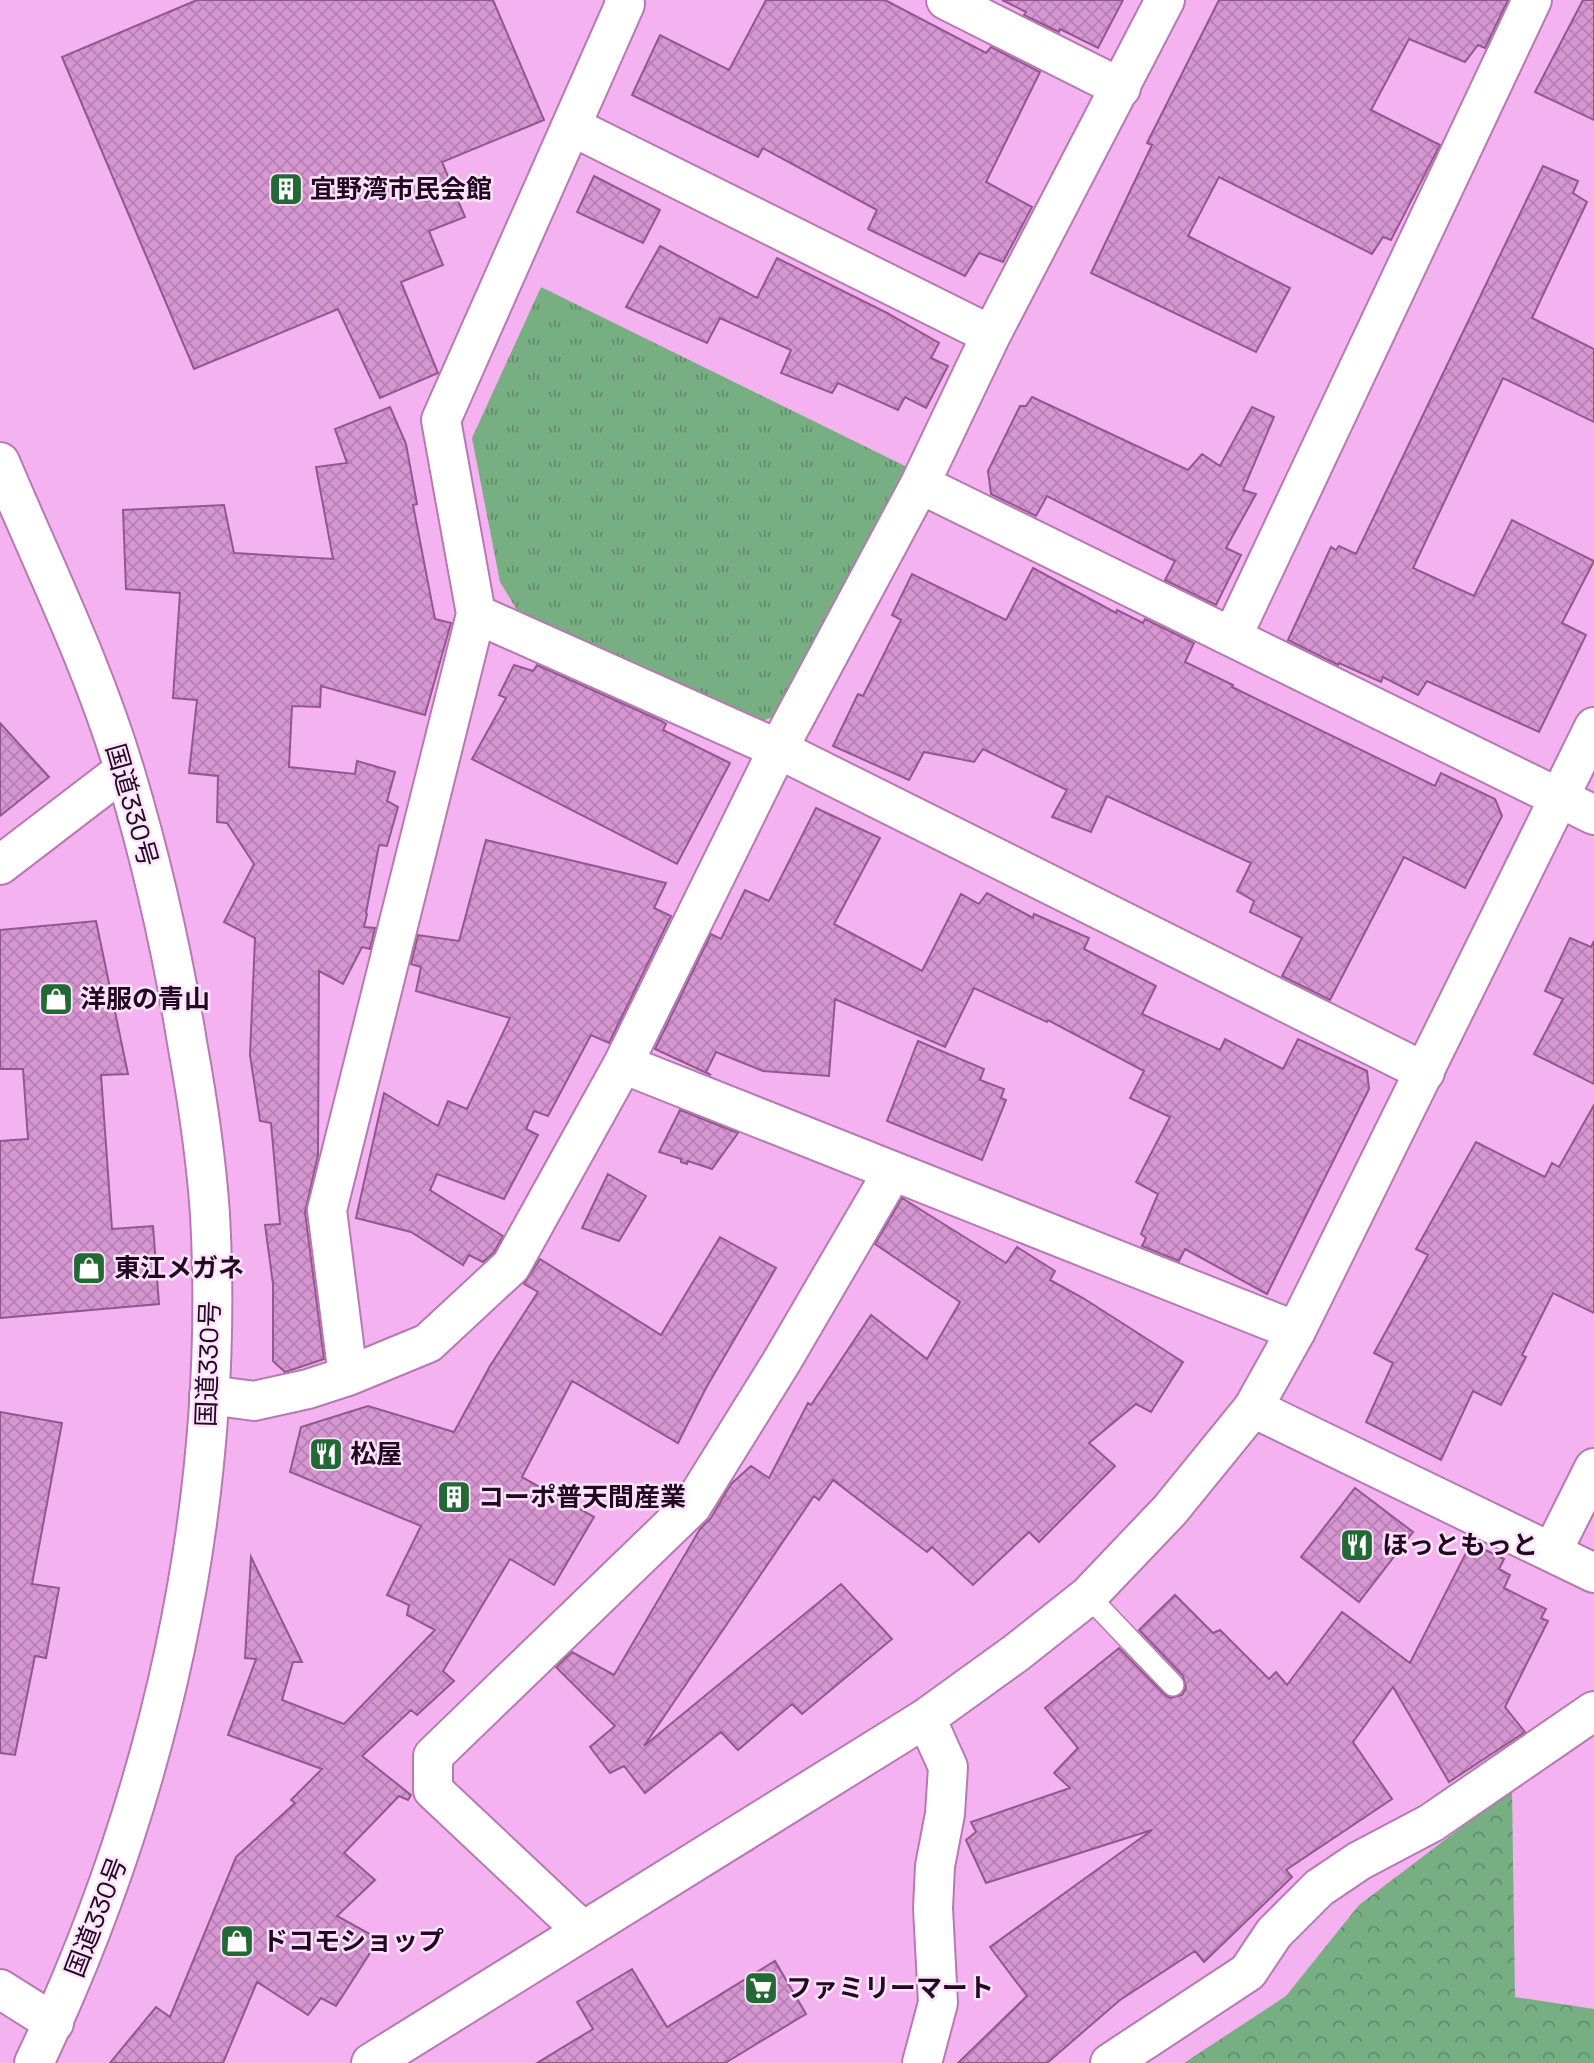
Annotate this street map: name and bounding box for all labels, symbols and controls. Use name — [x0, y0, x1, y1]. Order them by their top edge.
building icon: 宜野湾市民会館 — [267, 170, 305, 208]
place label: 宜野湾市民会館 — [310, 172, 492, 206]
street label: 国道330号 — [98, 740, 166, 870]
shop icon: 洋服の青山 — [37, 980, 75, 1018]
place label: 洋服の青山 — [80, 982, 210, 1016]
shop icon: 東江メガネ — [70, 1249, 108, 1287]
place label: 東江メガネ — [114, 1251, 244, 1285]
street label: 国道330号 — [189, 1300, 227, 1428]
restaurant icon: 松屋 — [307, 1435, 345, 1473]
place label: 松屋 — [350, 1437, 402, 1471]
building icon: コーポ普天間産業 — [435, 1478, 473, 1516]
place label: コーポ普天間産業 — [478, 1480, 686, 1514]
restaurant icon: ほっともっと — [1338, 1526, 1376, 1564]
place label: ほっともっと — [1382, 1528, 1538, 1562]
street label: 国道330号 — [58, 1852, 134, 1982]
shop icon: ドコモショップ — [218, 1922, 256, 1960]
place label: ドコモショップ — [262, 1924, 444, 1958]
supermarket icon: ファミリーマート — [742, 1969, 780, 2007]
place label: ファミリーマート — [786, 1971, 994, 2005]

